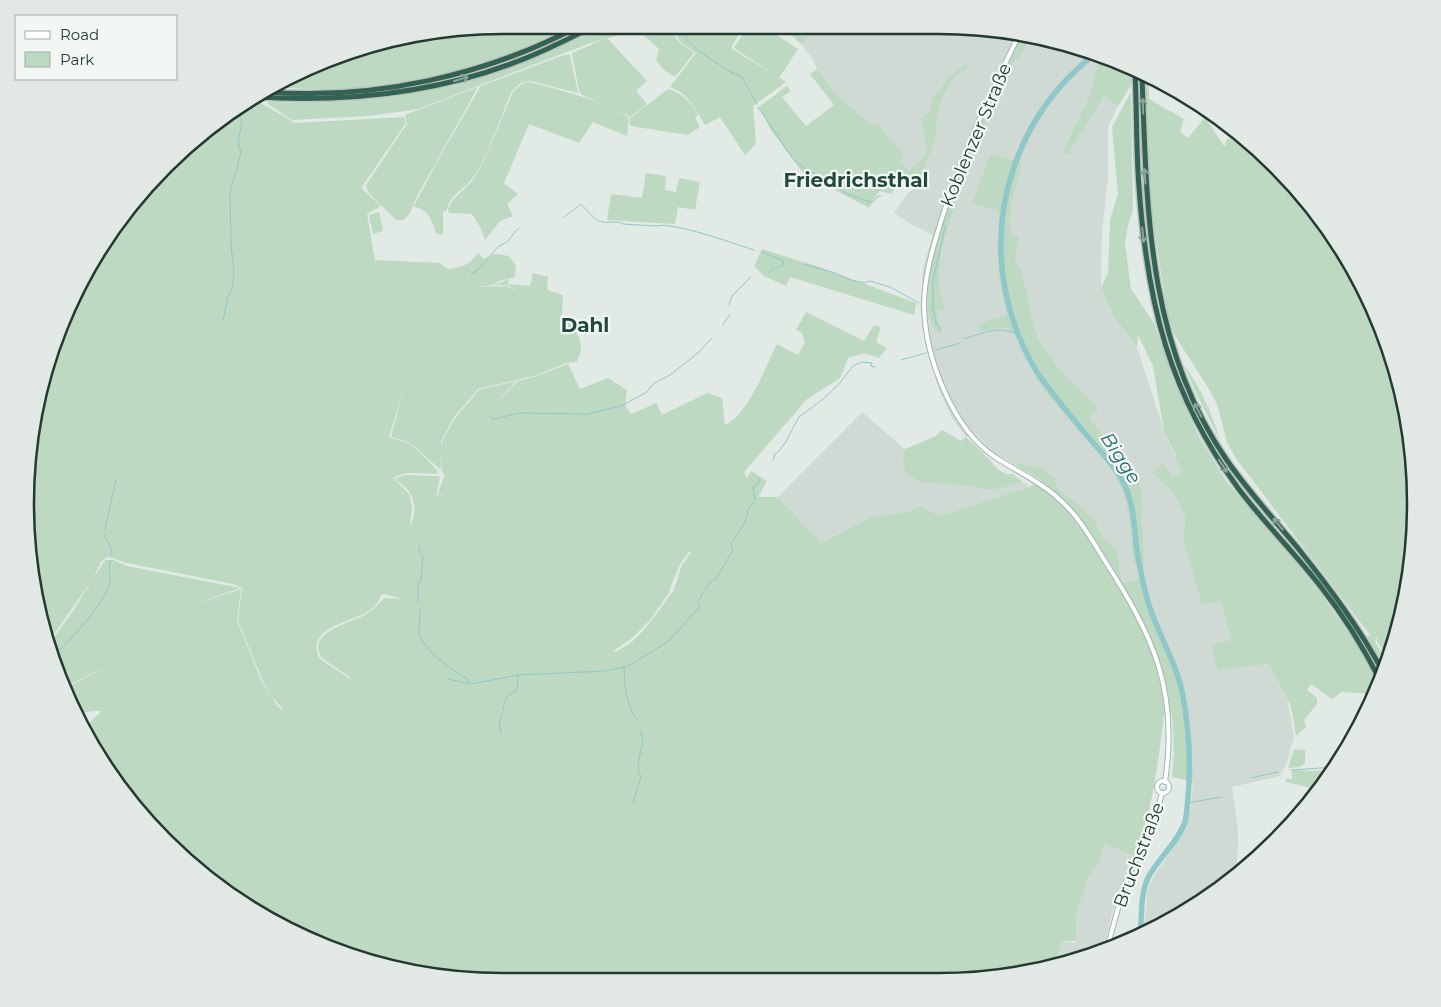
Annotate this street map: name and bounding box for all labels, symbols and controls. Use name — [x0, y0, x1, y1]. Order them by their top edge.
legend — [15, 15, 178, 80]
text: Road — [60, 25, 99, 44]
text: Park — [60, 50, 94, 69]
street label: Koblenzer Straße — [936, 60, 1016, 210]
one-way arrow — [453, 74, 468, 83]
one-way arrow — [1138, 98, 1148, 114]
district label: Friedrichsthal — [783, 168, 929, 192]
one-way arrow — [1141, 169, 1150, 185]
one-way arrow — [1138, 227, 1148, 243]
district label: Dahl — [561, 313, 609, 337]
one-way arrow — [1193, 403, 1202, 418]
water label: Bigge — [1096, 428, 1146, 488]
one-way arrow — [1218, 459, 1228, 473]
one-way arrow — [1272, 518, 1283, 531]
street label: Bruchstraße — [1109, 799, 1169, 911]

